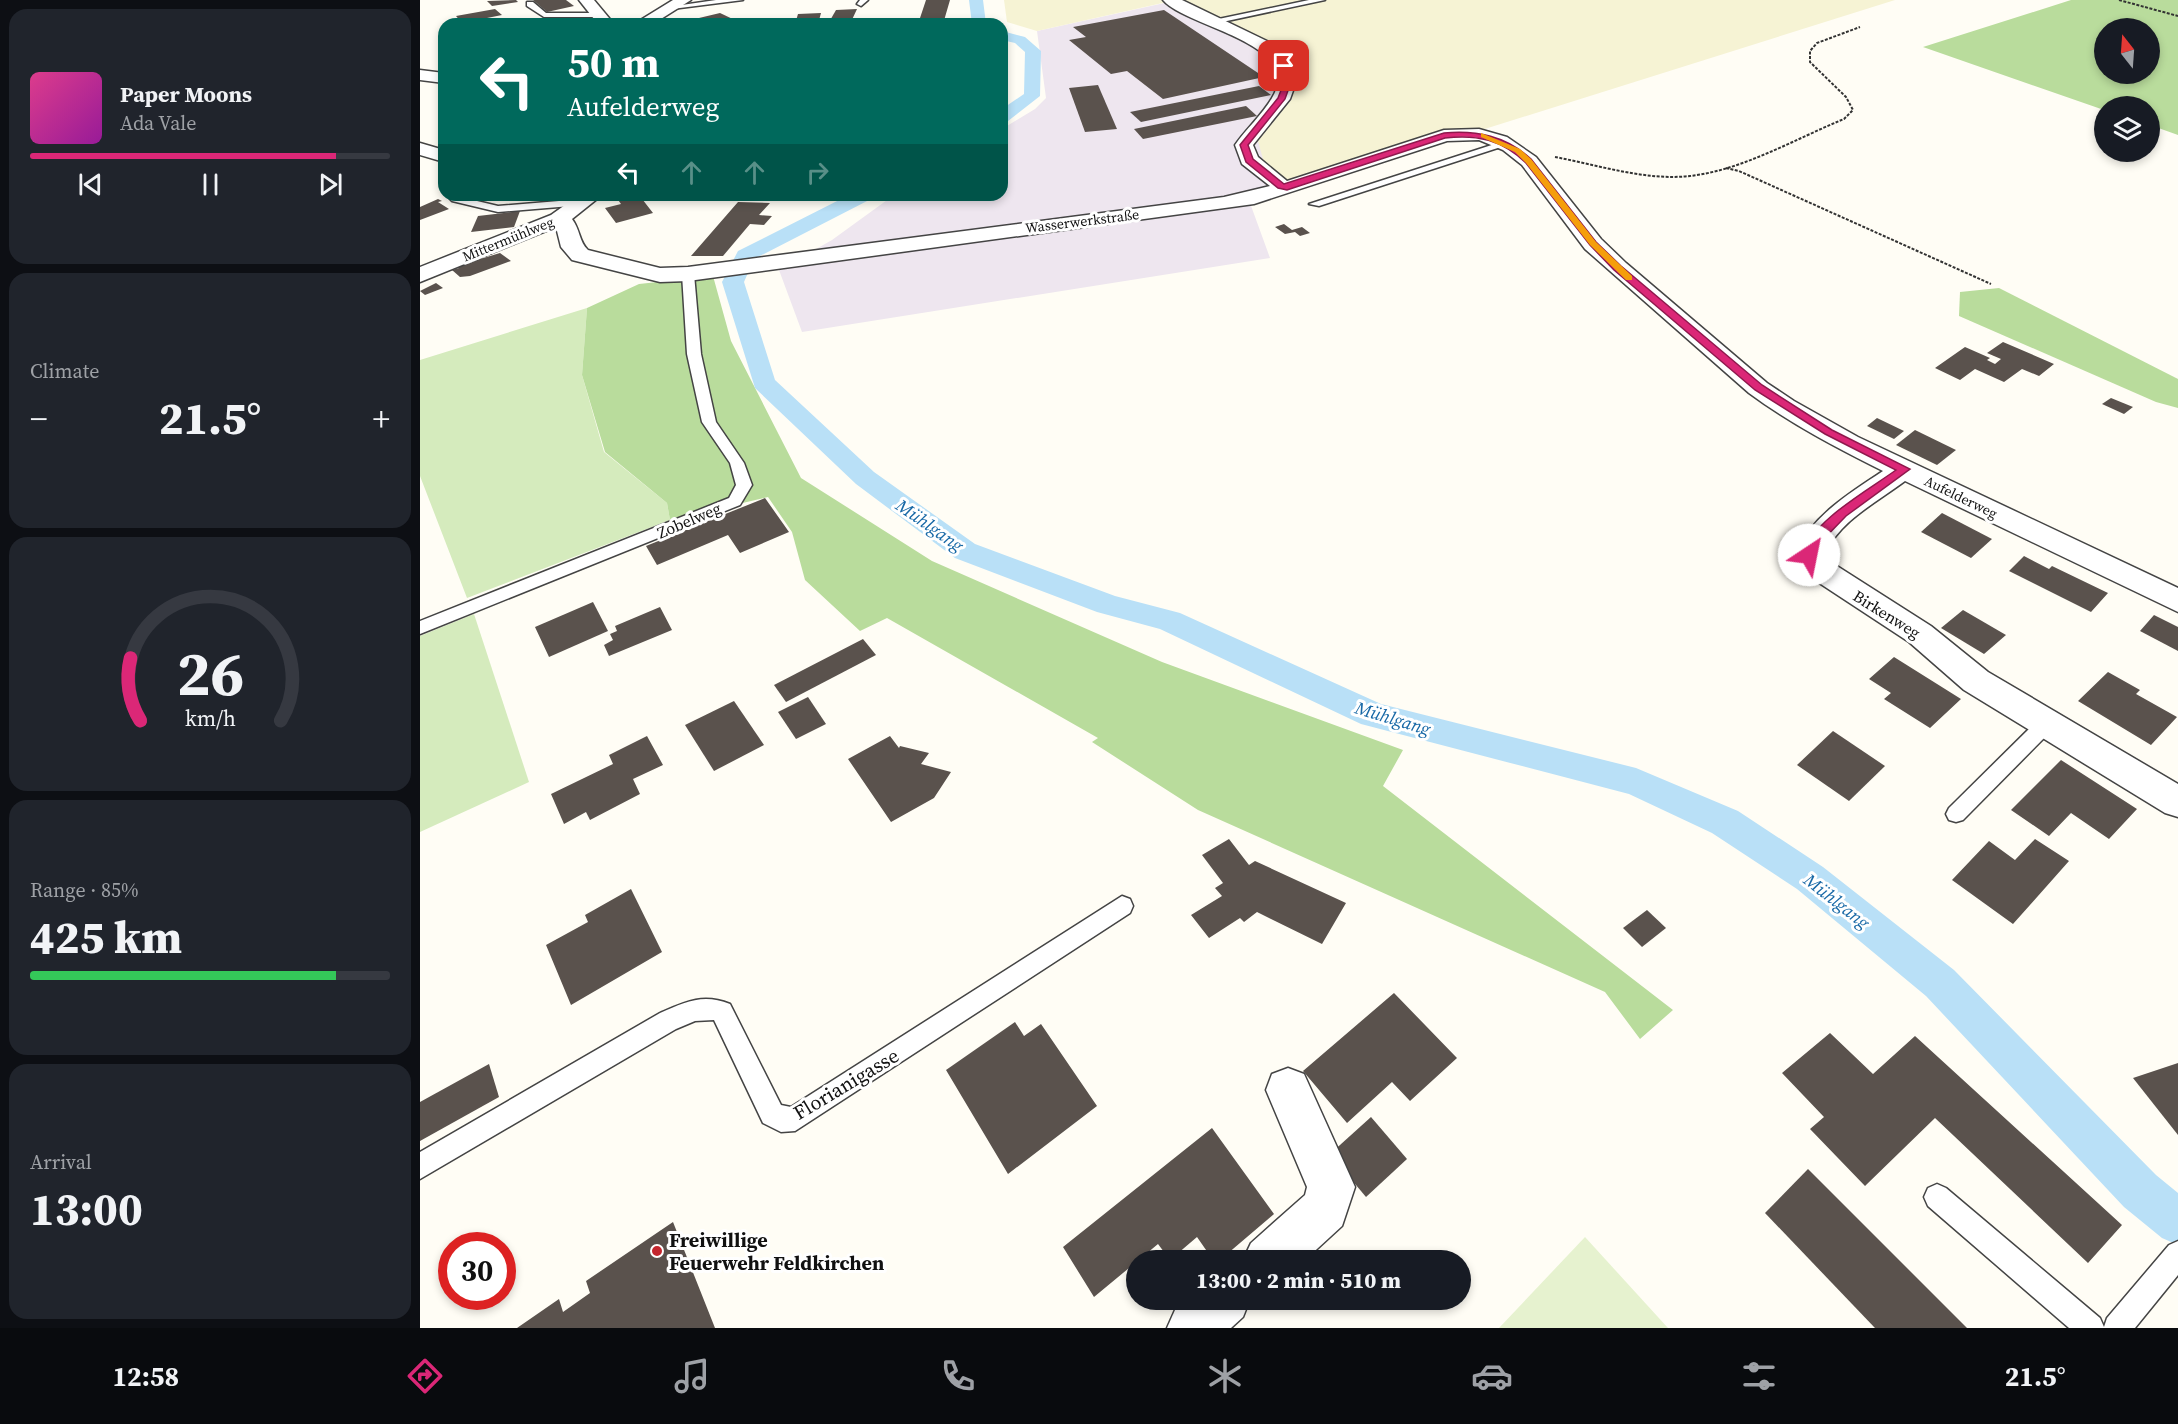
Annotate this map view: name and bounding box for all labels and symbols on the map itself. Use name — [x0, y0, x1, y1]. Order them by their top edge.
north arrow — [2094, 18, 2160, 84]
pin — [1258, 40, 1309, 91]
street label: Wasserwerkstraße — [1024, 204, 1140, 238]
street label: Mittermühlweg — [459, 212, 557, 266]
street label: Aufelderweg — [1921, 471, 2001, 523]
water label: Mühlgang — [890, 492, 970, 558]
street label: Zobelweg — [654, 497, 724, 543]
position arrow — [1777, 523, 1841, 587]
street label: Birkenweg — [1849, 585, 1925, 643]
water label: Mühlgang — [1351, 694, 1435, 742]
water label: Mühlgang — [1798, 867, 1876, 935]
street label: Florianigasse — [788, 1041, 904, 1127]
place label: Freiwillige Feuerwehr Feldkirchen — [669, 1226, 884, 1277]
speed limit sign: 30 — [438, 1232, 516, 1310]
marker: Freiwillige Feuerwehr Feldkirchen — [650, 1244, 664, 1258]

